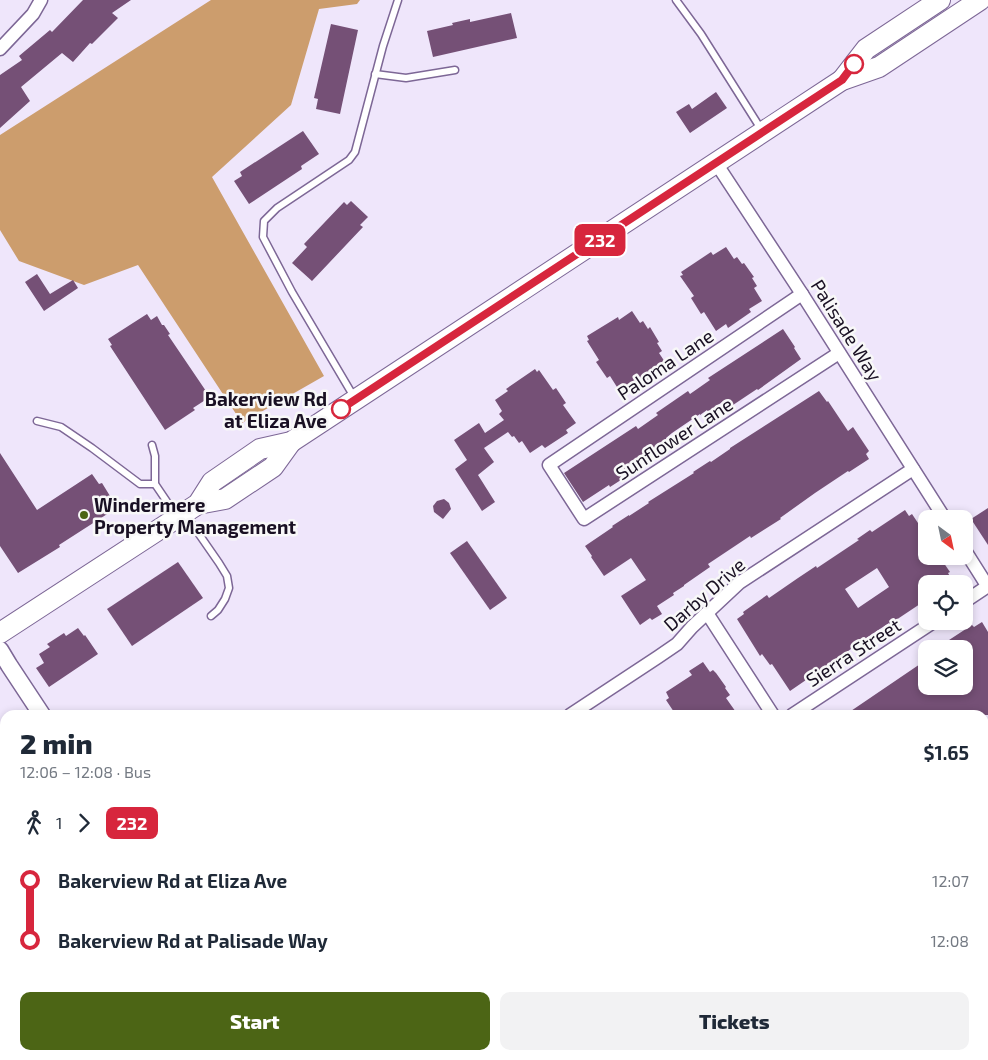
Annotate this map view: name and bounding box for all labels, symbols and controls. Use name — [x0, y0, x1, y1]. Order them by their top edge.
unlabelled marker — [844, 54, 864, 74]
line badge: 232 — [571, 224, 629, 256]
text: 232 — [584, 229, 616, 251]
street label: Palisade Way — [807, 275, 887, 385]
street label: Paloma Lane — [613, 323, 717, 405]
place label: Bakerview Rd at Eliza Ave — [205, 387, 327, 432]
street label: Sunflower Lane — [611, 392, 737, 484]
marker: Bakerview Rd at Eliza Ave — [331, 399, 351, 419]
place label: Windermere Property Management — [94, 493, 296, 539]
marker: Windermere Property Management — [78, 509, 90, 521]
north arrow — [918, 510, 972, 565]
map controls — [918, 510, 973, 695]
street label: Darby Drive — [659, 552, 749, 636]
button: locate — [918, 575, 973, 630]
street label: Sierra Street — [801, 613, 905, 691]
button: layers — [918, 640, 973, 695]
text: 2 min — [20, 726, 93, 760]
text: $1.65 — [923, 741, 969, 764]
text: 12:06 – 12:08 · Bus — [20, 762, 151, 781]
icon: walk — [20, 809, 48, 837]
icon: forward — [70, 809, 98, 837]
text: 232 — [116, 812, 148, 834]
text: 1 — [56, 813, 62, 832]
text: Bakerview Rd at Eliza Ave — [58, 869, 287, 892]
text: 12:07 — [932, 871, 969, 890]
text: Bakerview Rd at Palisade Way — [58, 929, 328, 952]
text: 12:08 — [931, 931, 969, 950]
button: Start — [20, 992, 490, 1050]
button: Tickets — [500, 992, 969, 1050]

